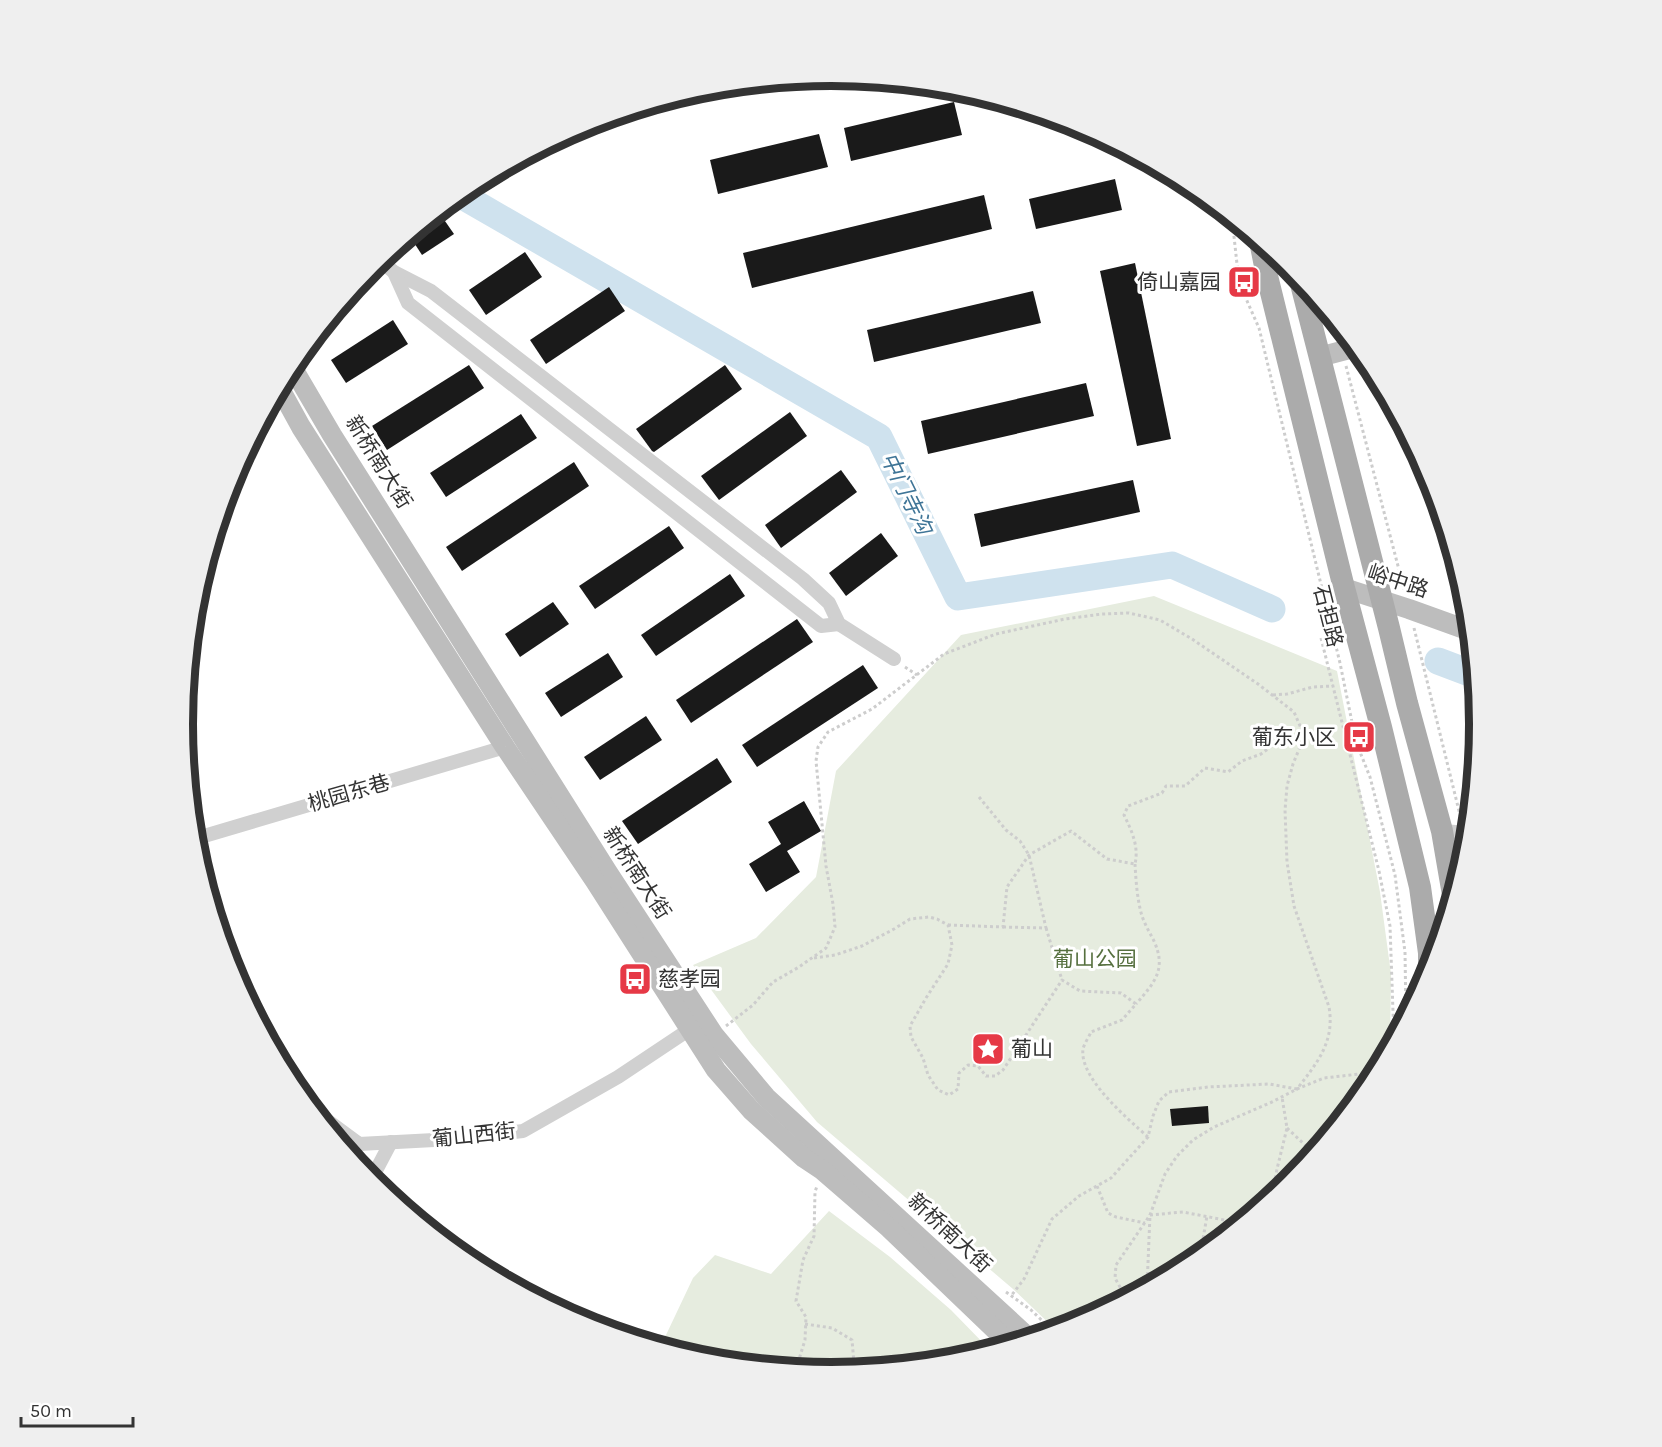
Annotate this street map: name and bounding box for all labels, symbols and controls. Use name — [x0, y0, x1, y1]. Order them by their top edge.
bus stop icon: 倚山嘉园 — [1226, 264, 1262, 300]
place label: 倚山嘉园 — [1137, 270, 1221, 294]
street label: 新桥南大街 — [341, 411, 417, 513]
water label: 中门寺沟 — [875, 448, 938, 540]
street label: 峪中路 — [1364, 560, 1432, 602]
street label: 石担路 — [1309, 583, 1347, 649]
bus stop icon: 葡东小区 — [1341, 719, 1377, 755]
place label: 葡东小区 — [1252, 725, 1336, 749]
street label: 桃园东巷 — [305, 770, 393, 816]
street label: 新桥南大街 — [598, 822, 676, 924]
park label: 葡山公园 — [1053, 947, 1137, 971]
bus stop icon: 慈孝园 — [617, 961, 653, 997]
place label: 慈孝园 — [658, 967, 721, 991]
place icon: 葡山 — [970, 1031, 1006, 1067]
place label: 葡山 — [1011, 1037, 1053, 1061]
street label: 葡山西街 — [431, 1119, 517, 1151]
street label: 新桥南大街 — [903, 1188, 997, 1278]
scale bar — [21, 1390, 134, 1428]
text: 50 m — [30, 1400, 72, 1422]

